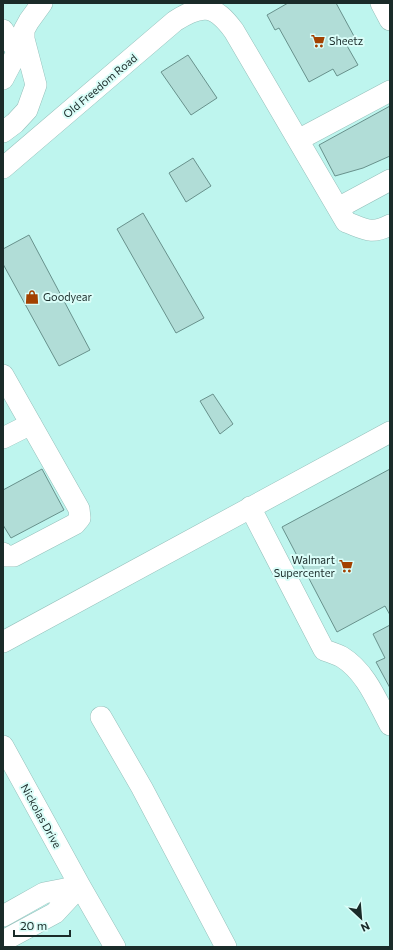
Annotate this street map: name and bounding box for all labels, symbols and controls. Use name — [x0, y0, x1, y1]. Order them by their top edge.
supermarket icon: Sheetz — [310, 33, 326, 49]
place label: Sheetz — [329, 34, 364, 47]
street label: Old Freedom Road — [60, 51, 139, 120]
shop icon: Goodyear — [24, 289, 40, 305]
place label: Goodyear — [43, 290, 93, 303]
place label: Walmart Supercenter — [274, 553, 336, 579]
supermarket icon: Walmart Supercenter — [338, 558, 354, 574]
street label: Nickolas Drive — [19, 782, 64, 850]
north arrow — [341, 898, 381, 938]
scale bar — [14, 912, 70, 938]
text: 20 m — [20, 918, 47, 932]
text: N — [359, 920, 372, 935]

